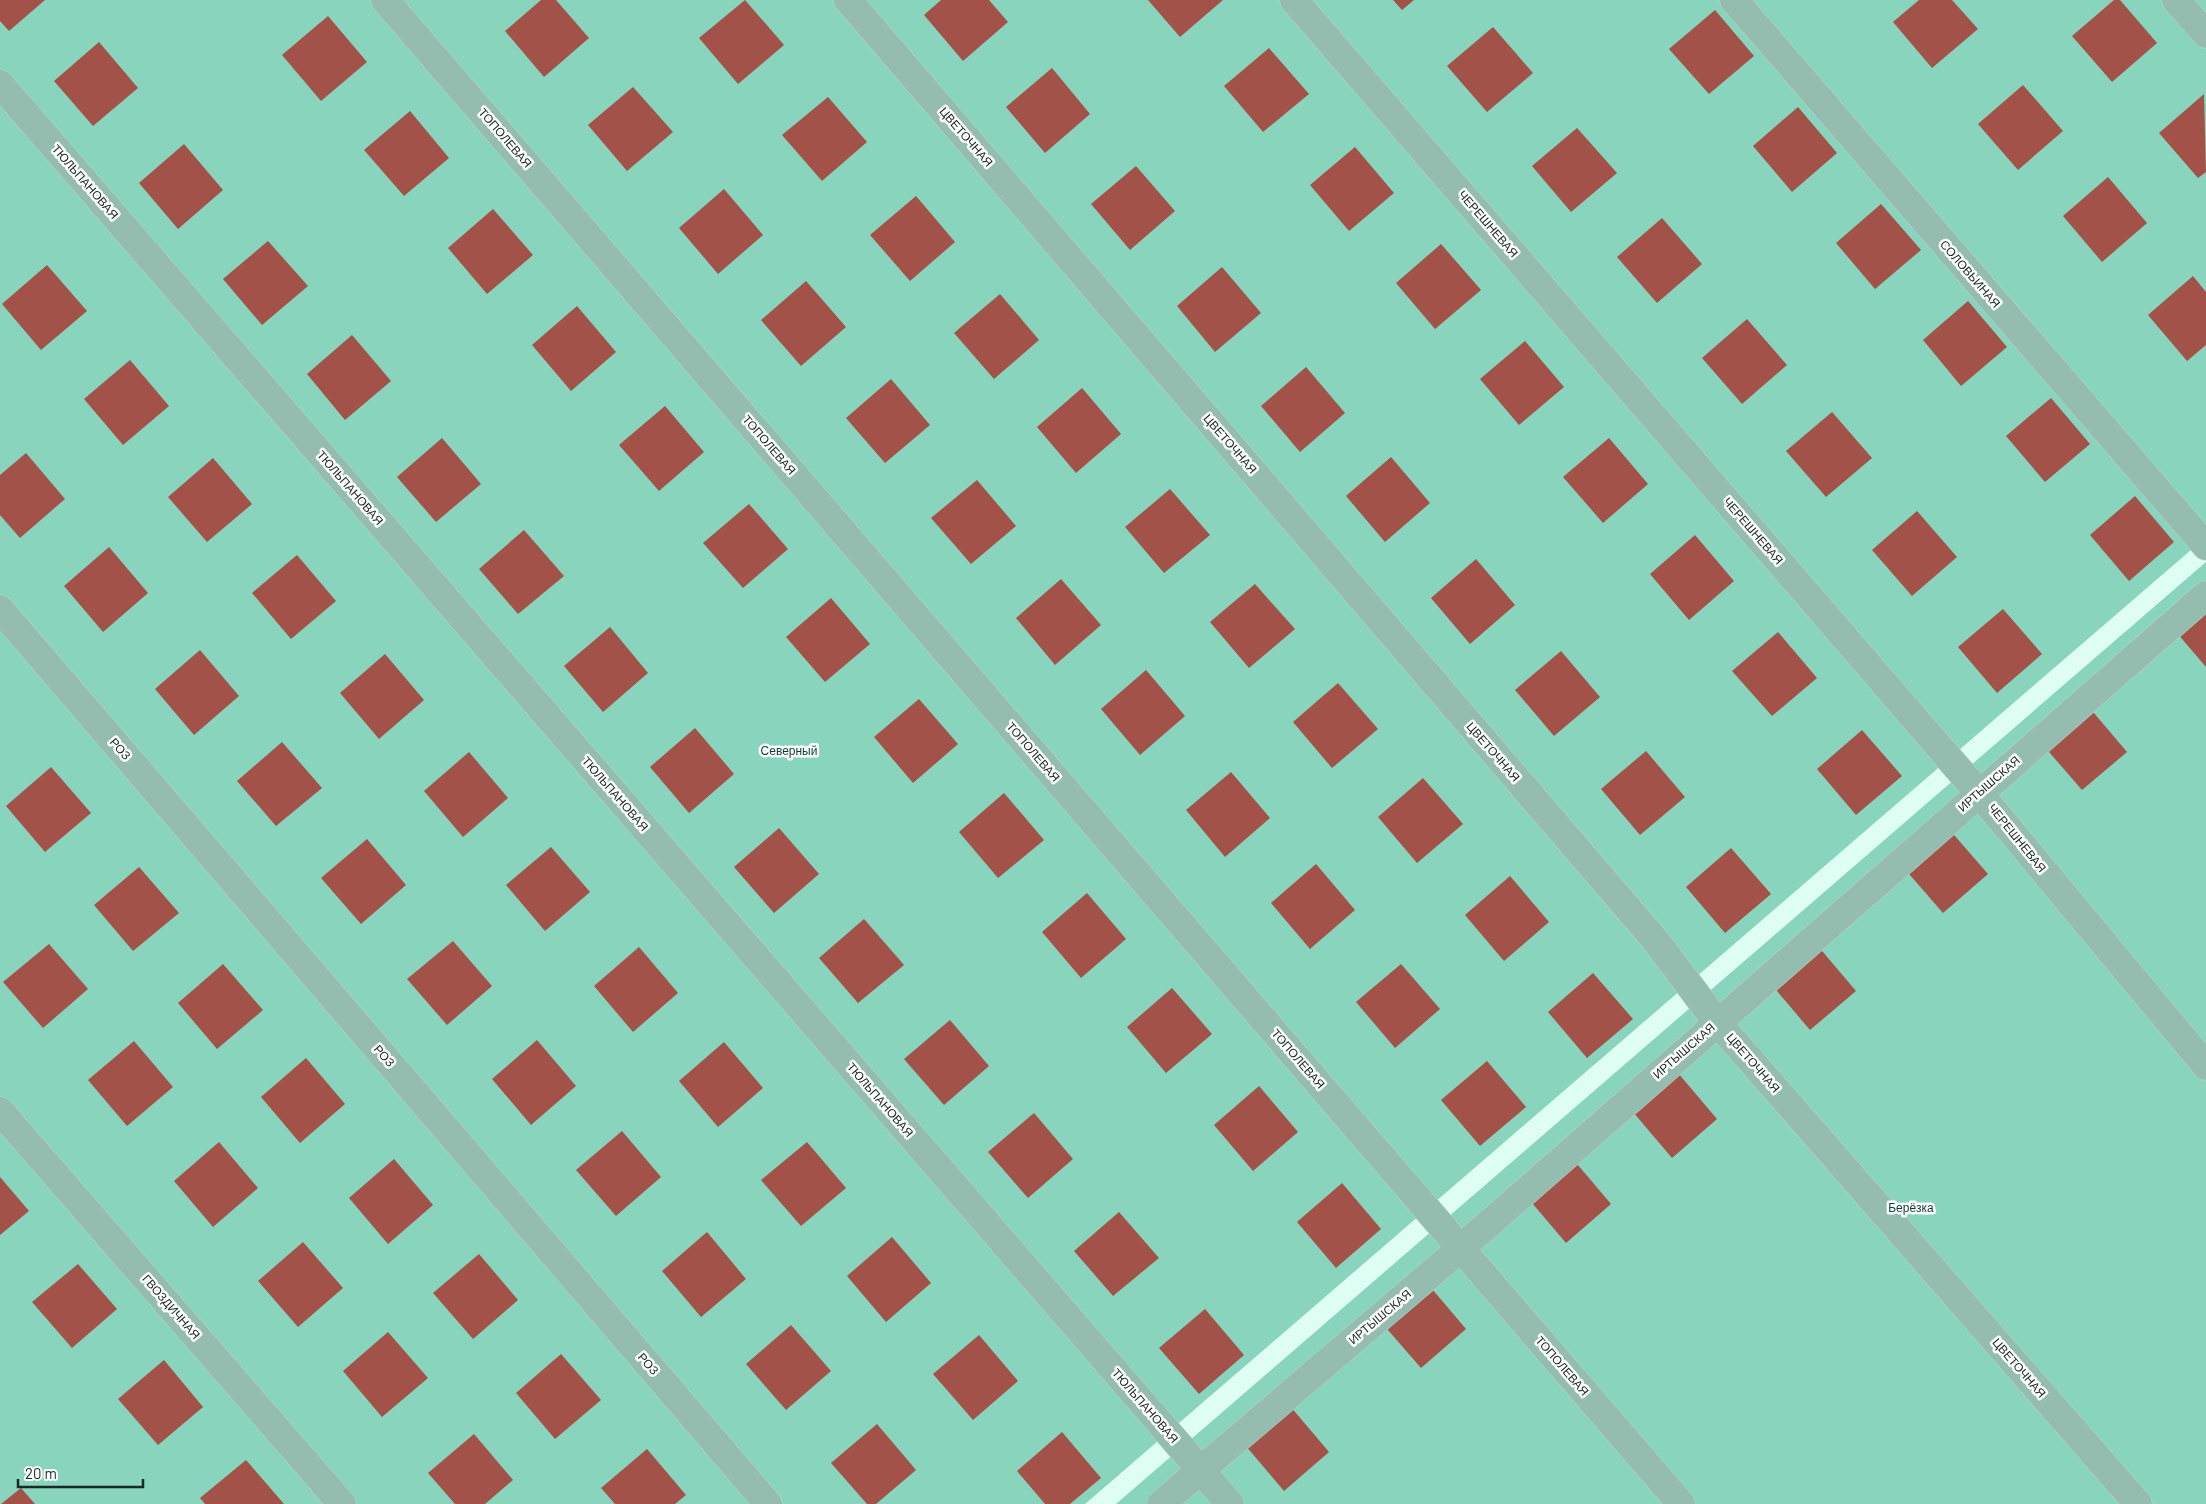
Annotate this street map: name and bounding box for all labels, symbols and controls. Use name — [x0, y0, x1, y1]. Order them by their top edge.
street label: ЦВЕТОЧНАЯ — [936, 104, 996, 170]
street label: ТОПОЛЕВАЯ — [476, 105, 535, 170]
street label: ТЮЛЬПАНОВАЯ — [50, 141, 122, 221]
street label: ЧЕРЕШНЕВАЯ — [1456, 187, 1522, 260]
street label: СОЛОВЬИНАЯ — [1938, 237, 2004, 310]
street label: ЦВЕТОЧНАЯ — [1200, 411, 1260, 477]
street label: ТОПОЛЕВАЯ — [740, 412, 799, 477]
street label: ТЮЛЬПАНОВАЯ — [315, 447, 387, 527]
street label: ЧЕРЕШНЕВАЯ — [1721, 494, 1787, 567]
street label: ТОПОЛЕВАЯ — [1004, 719, 1063, 784]
street label: ЦВЕТОЧНАЯ — [1463, 719, 1523, 785]
street label: РОЗ — [107, 735, 134, 762]
park label: Северный — [761, 743, 817, 758]
street label: ТЮЛЬПАНОВАЯ — [580, 753, 652, 833]
street label: ИРТЫШСКАЯ — [1955, 753, 2022, 814]
street label: ЧЕРЕШНЕВАЯ — [1986, 800, 2050, 874]
street label: ИРТЫШСКАЯ — [1650, 1020, 1717, 1081]
street label: ТОПОЛЕВАЯ — [1269, 1026, 1328, 1091]
street label: ЦВЕТОЧНАЯ — [1723, 1030, 1783, 1096]
street label: РОЗ — [371, 1042, 398, 1069]
street label: ТЮЛЬПАНОВАЯ — [845, 1059, 917, 1139]
park label: Берёзка — [1888, 1200, 1934, 1215]
street label: ГВОЗДИЧНАЯ — [139, 1271, 204, 1342]
street label: ИРТЫШСКАЯ — [1345, 1286, 1413, 1346]
street label: ТОПОЛЕВАЯ — [1533, 1333, 1592, 1398]
street label: ЦВЕТОЧНАЯ — [1989, 1335, 2049, 1401]
street label: РОЗ — [635, 1350, 662, 1377]
street label: ТЮЛЬПАНОВАЯ — [1110, 1365, 1182, 1445]
scale bar — [18, 1456, 142, 1488]
text: 20 m — [25, 1464, 57, 1482]

